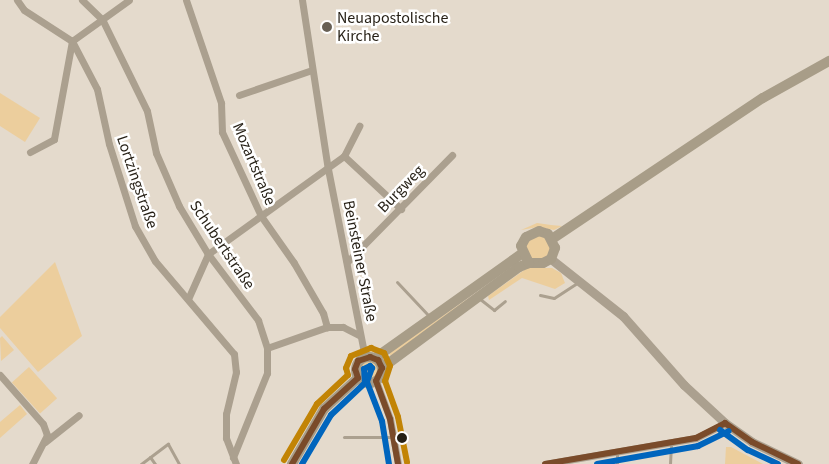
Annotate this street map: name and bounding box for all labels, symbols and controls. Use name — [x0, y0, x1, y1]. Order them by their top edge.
place label: Neuapostolische Kirche — [337, 8, 448, 46]
marker: Neuapostolische Kirche — [321, 21, 333, 33]
street label: Mozartstraße — [228, 120, 280, 208]
street label: Lortzingstraße — [112, 133, 162, 231]
street label: Burgweg — [374, 161, 428, 217]
street label: Schubertstraße — [185, 197, 259, 293]
street label: Beinsteiner Straße — [339, 199, 381, 323]
unlabelled marker — [397, 433, 407, 443]

